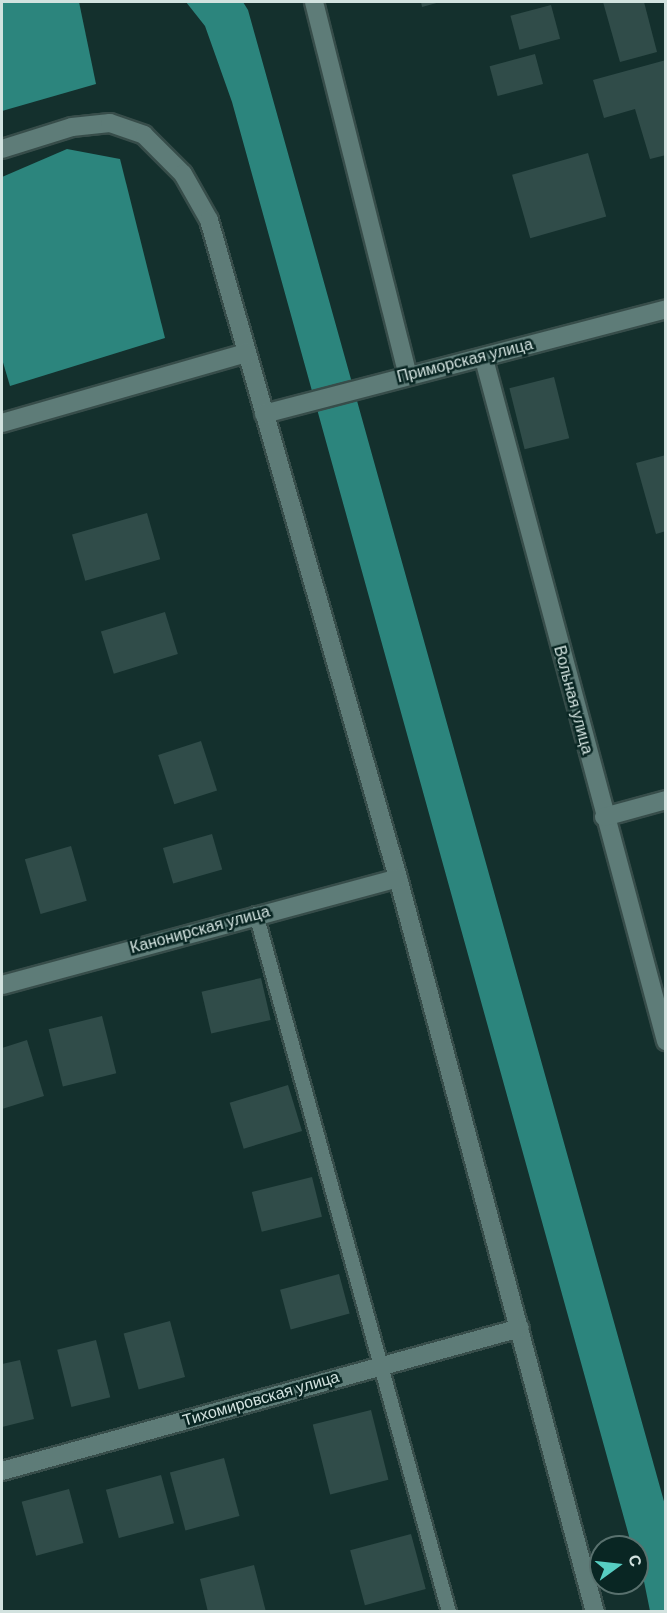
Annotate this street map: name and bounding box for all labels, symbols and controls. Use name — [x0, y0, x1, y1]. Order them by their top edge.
street label: Приморская улица — [395, 335, 535, 387]
street label: Вольная улица — [549, 644, 597, 756]
street label: Канонирская улица — [128, 902, 272, 958]
street label: Тихомировская улица — [181, 1367, 341, 1431]
north arrow — [589, 1535, 649, 1595]
text: С — [623, 1552, 647, 1569]

